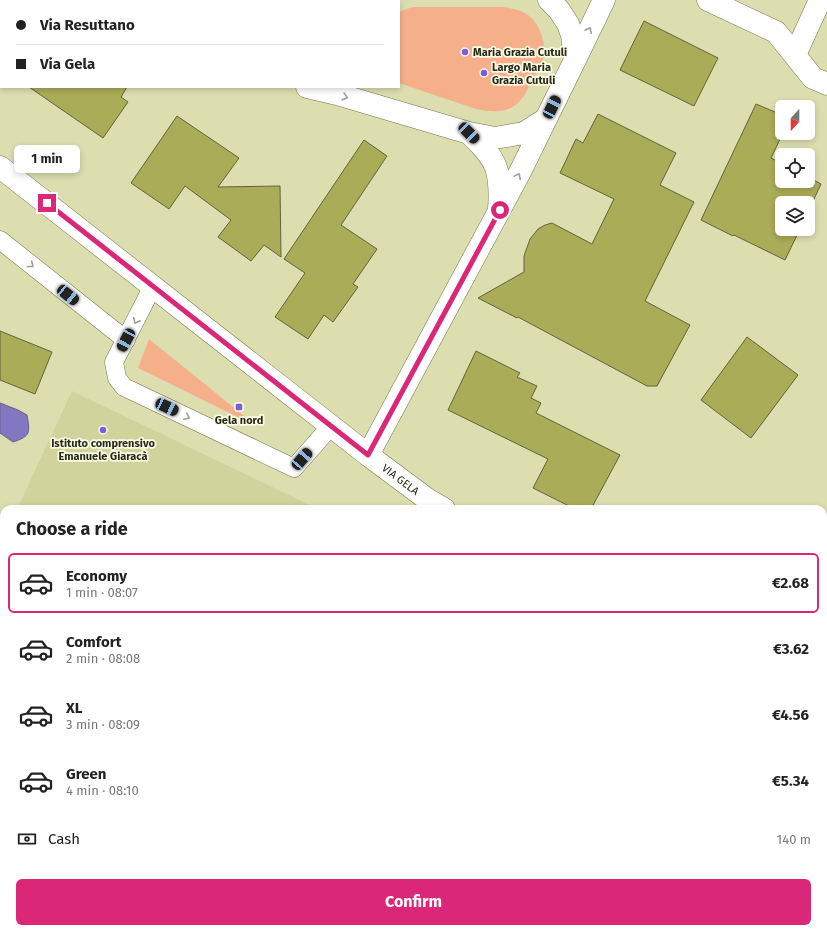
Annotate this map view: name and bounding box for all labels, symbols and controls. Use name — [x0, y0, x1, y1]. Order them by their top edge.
text: Via Resuttano — [40, 16, 135, 34]
one-way arrow — [585, 27, 592, 34]
place label: Maria Grazia Cutuli — [473, 46, 567, 59]
marker: Maria Grazia Cutuli — [460, 47, 470, 57]
text: Via Gela — [40, 55, 95, 73]
place label: Largo Maria Grazia Cutuli — [492, 61, 555, 87]
marker: Largo Maria Grazia Cutuli — [479, 68, 489, 78]
one-way arrow — [342, 92, 349, 101]
car — [541, 94, 563, 120]
north arrow — [775, 100, 815, 140]
map controls — [775, 100, 815, 236]
car — [456, 120, 482, 146]
callout: 1 min — [14, 145, 80, 173]
button: locate — [775, 148, 815, 188]
text: 1 min — [31, 151, 63, 166]
one-way arrow — [513, 172, 521, 180]
route end — [38, 194, 56, 212]
button: layers — [775, 196, 815, 236]
route start — [491, 201, 509, 219]
one-way arrow — [26, 260, 33, 267]
car — [55, 283, 81, 307]
one-way arrow — [133, 317, 140, 324]
car — [115, 327, 137, 353]
car — [154, 396, 180, 418]
marker: Gela nord — [234, 402, 244, 412]
one-way arrow — [183, 412, 190, 420]
place label: Gela nord — [215, 414, 263, 427]
marker: Istituto comprensivo Emanuele Giaracà — [98, 425, 108, 435]
place label: Istituto comprensivo Emanuele Giaracà — [51, 437, 155, 463]
car — [290, 446, 314, 472]
street label: VIA GELA — [379, 461, 422, 498]
text: Choose a ride — [16, 518, 128, 540]
icon: car — [18, 565, 54, 601]
text: Economy — [66, 567, 127, 585]
text: €2.68 — [772, 574, 809, 592]
text: 1 min · 08:07 — [66, 585, 138, 600]
icon: car — [18, 631, 54, 667]
text: Comfort — [66, 633, 122, 651]
text: €3.62 — [773, 640, 809, 658]
text: 2 min · 08:08 — [66, 651, 140, 666]
icon: car — [18, 697, 54, 733]
text: XL — [66, 699, 82, 717]
text: €4.56 — [772, 706, 809, 724]
text: 3 min · 08:09 — [66, 717, 140, 732]
icon: car — [18, 763, 54, 799]
text: Green — [66, 765, 106, 783]
text: €5.34 — [772, 772, 809, 790]
text: 4 min · 08:10 — [66, 783, 139, 798]
icon: cash — [16, 828, 38, 850]
text: Cash — [48, 830, 80, 848]
text: 140 m — [777, 832, 811, 847]
button: Confirm — [16, 879, 811, 925]

